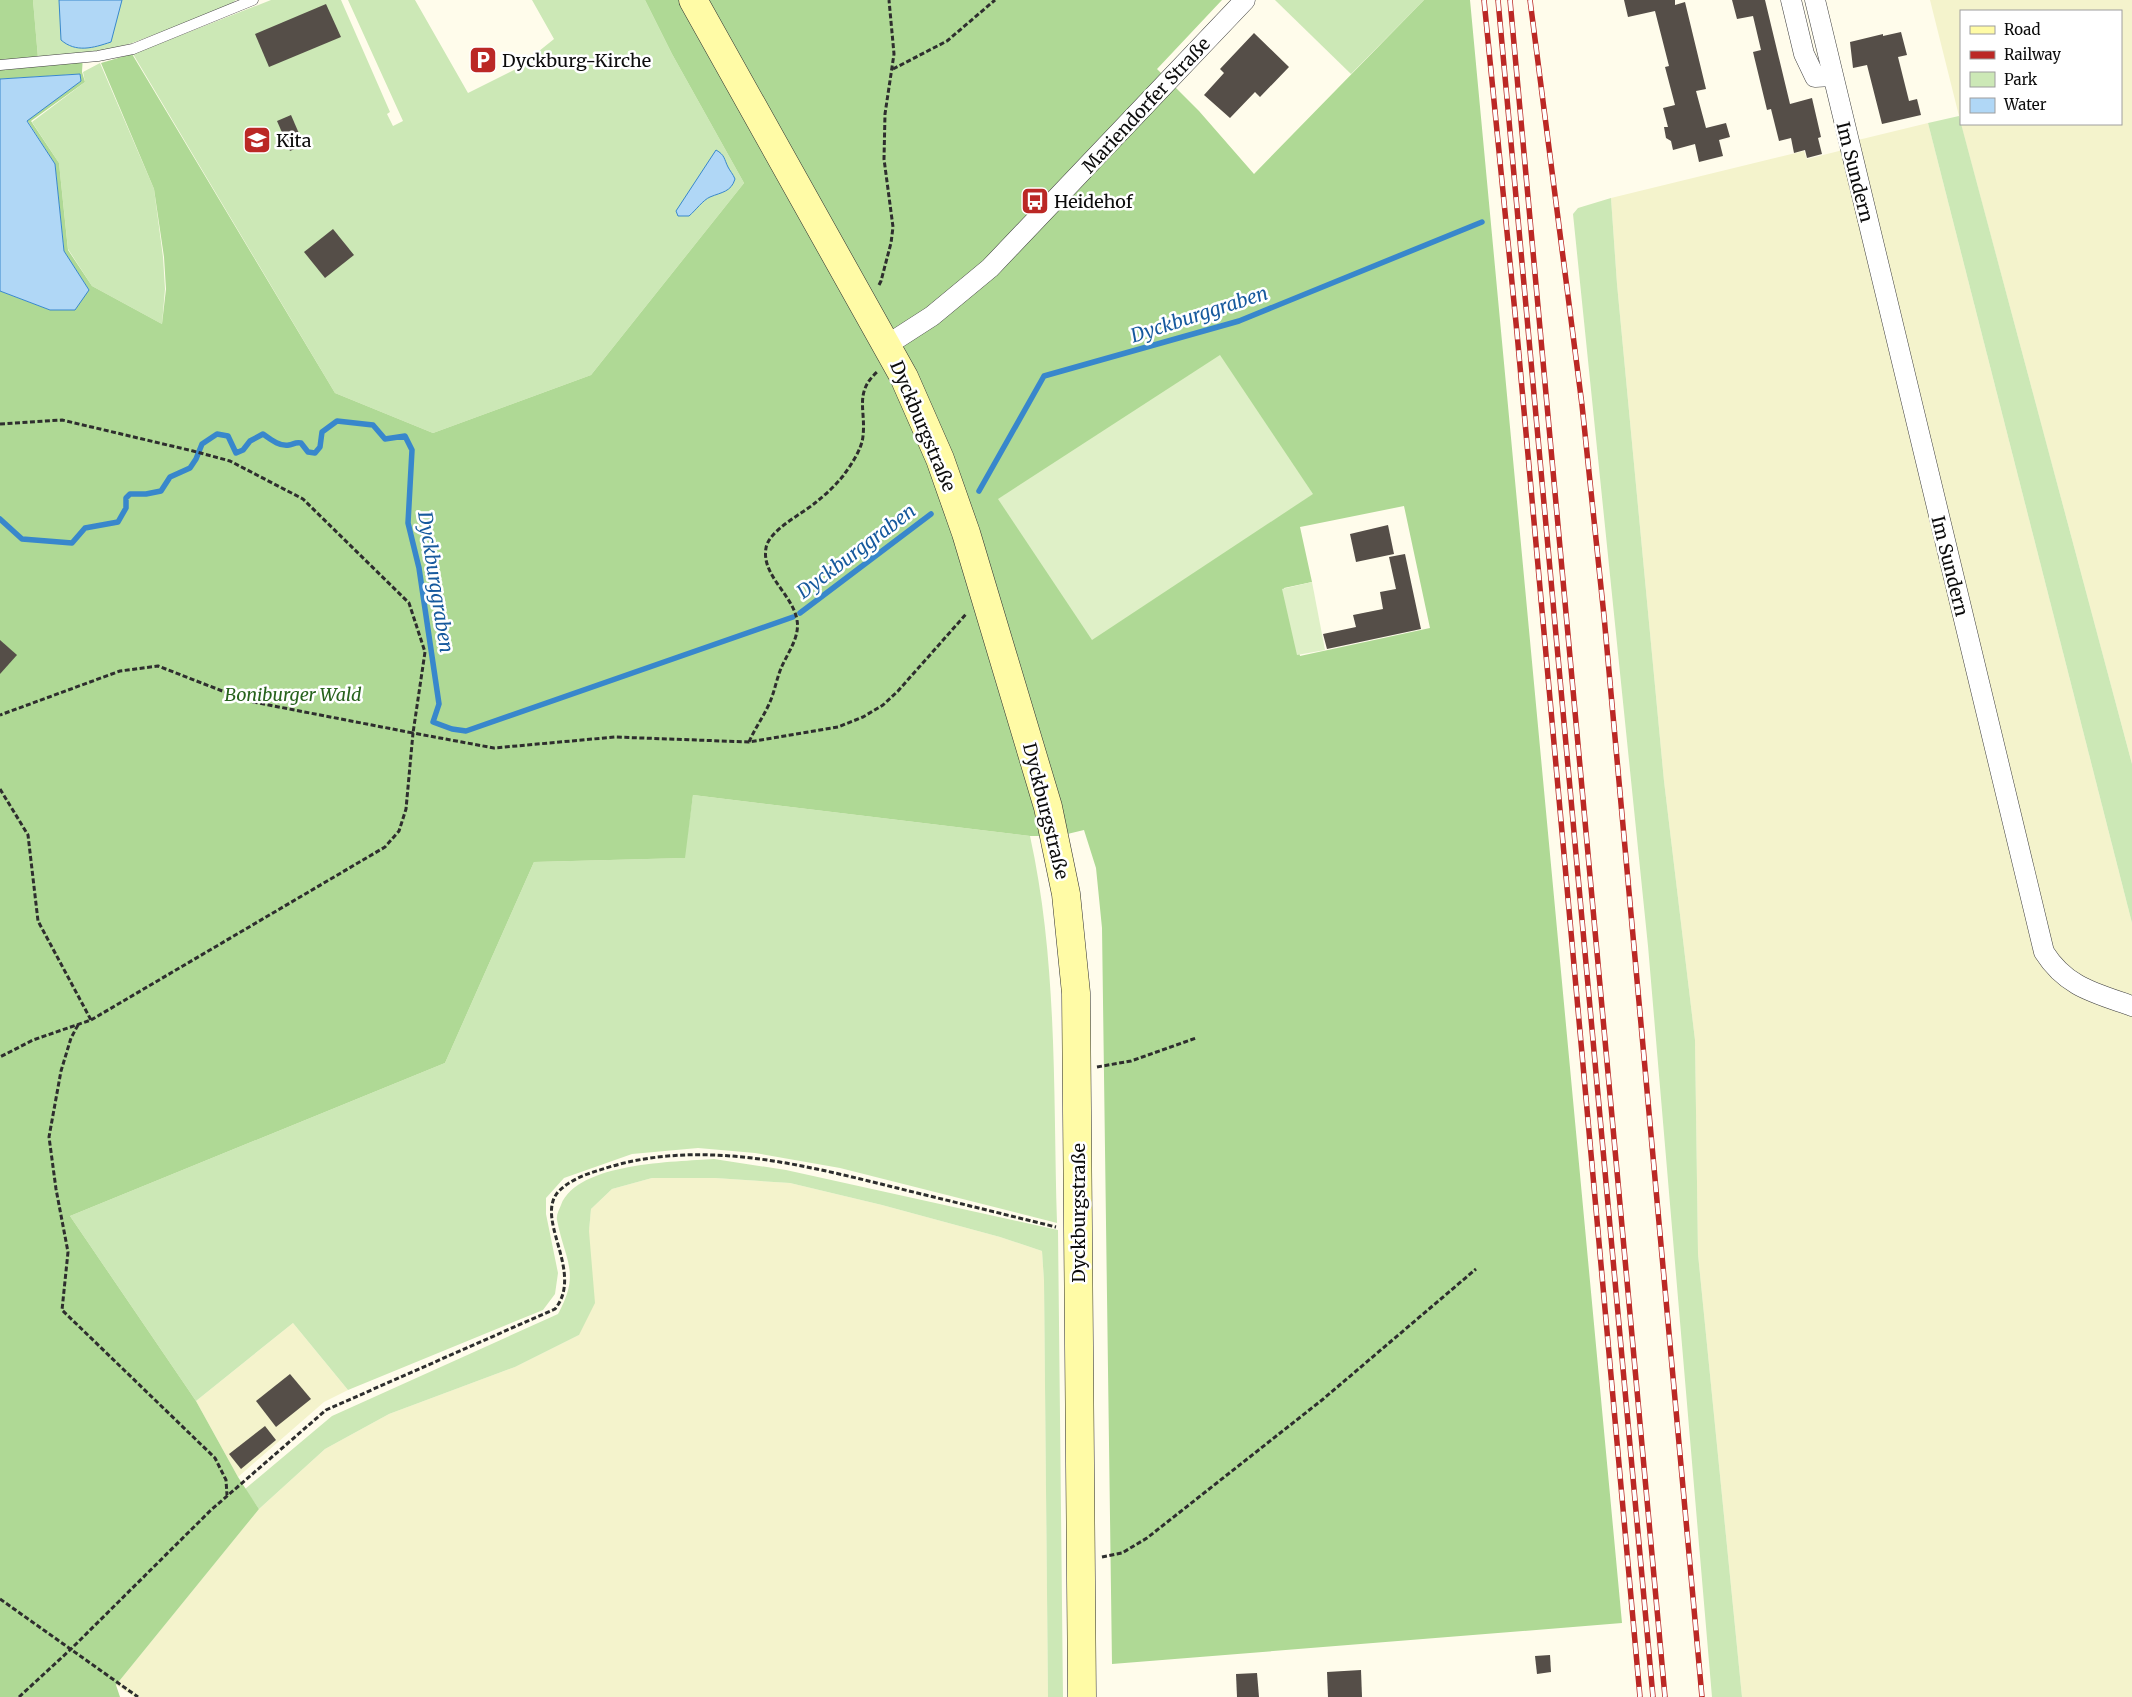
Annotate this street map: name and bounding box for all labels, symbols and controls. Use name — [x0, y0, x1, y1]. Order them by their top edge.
legend — [1960, 10, 2122, 125]
text: Road — [2004, 20, 2040, 39]
street label: Mariendorfer Straße — [1077, 32, 1215, 178]
parking icon: Dyckburg-Kirche — [468, 45, 498, 75]
text: Railway — [2004, 45, 2061, 64]
place label: Dyckburg-Kirche — [502, 49, 651, 72]
text: Park — [2004, 70, 2038, 89]
text: Water — [2003, 95, 2047, 114]
street label: Im Sundern — [1831, 119, 1879, 225]
school or university icon: Kita — [242, 125, 272, 155]
place label: Kita — [276, 129, 312, 152]
bus stop icon: Heidehof — [1020, 186, 1050, 216]
place label: Heidehof — [1054, 190, 1134, 213]
water label: Dyckburggraben — [1126, 281, 1271, 348]
street label: Dyckburgstraße — [885, 357, 961, 495]
water label: Dyckburggraben — [791, 498, 920, 604]
water label: Dyckburggraben — [413, 509, 459, 654]
street label: Im Sundern — [1926, 513, 1974, 619]
park label: Boniburger Wald — [225, 683, 362, 706]
street label: Dyckburgstraße — [1018, 740, 1074, 882]
street label: Dyckburgstraße — [1067, 1143, 1090, 1283]

